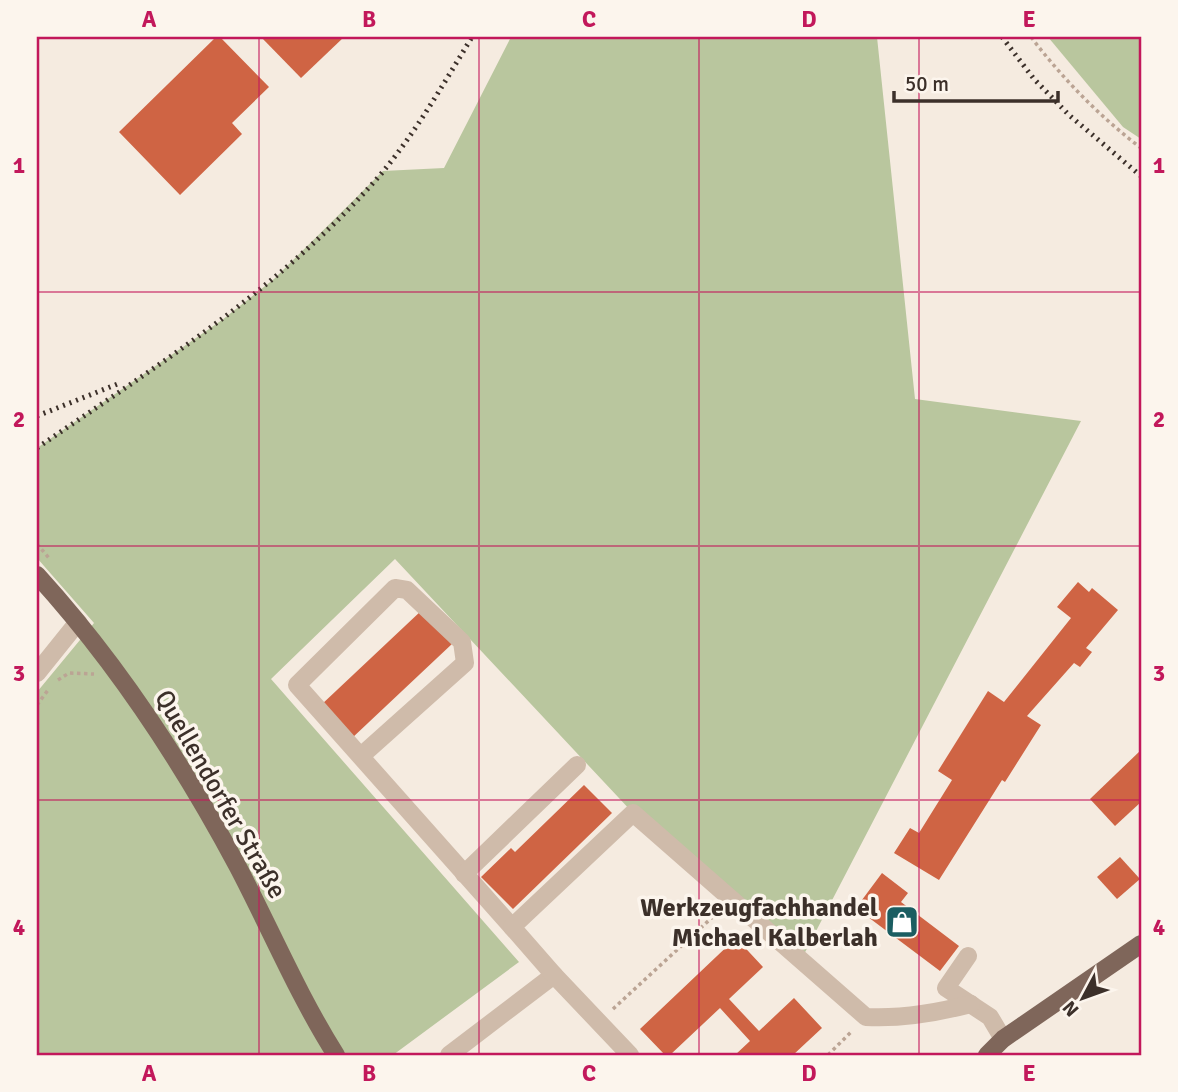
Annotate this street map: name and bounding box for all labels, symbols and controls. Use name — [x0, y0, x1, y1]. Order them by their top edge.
text: A — [142, 5, 157, 34]
text: B — [362, 5, 376, 34]
text: C — [582, 5, 596, 34]
text: D — [801, 5, 817, 34]
text: E — [1022, 5, 1036, 34]
scale bar — [894, 60, 1059, 104]
text: 50 m — [905, 71, 949, 97]
text: 1 — [13, 151, 25, 180]
text: 1 — [1153, 151, 1165, 180]
text: 2 — [13, 405, 25, 434]
text: 2 — [1153, 405, 1165, 434]
text: 3 — [13, 659, 25, 688]
text: 3 — [1153, 659, 1165, 688]
street label: Quellendorfer Straße — [147, 684, 293, 905]
place label: Werkzeugfachhandel Michael Kalberlah — [640, 892, 878, 954]
shop icon: Werkzeugfachhandel Michael Kalberlah — [883, 903, 921, 941]
text: 4 — [13, 913, 25, 942]
text: 4 — [1153, 913, 1165, 942]
north arrow — [1048, 962, 1118, 1032]
text: N — [1058, 996, 1084, 1021]
text: A — [142, 1059, 157, 1088]
text: B — [362, 1059, 376, 1088]
text: C — [582, 1059, 596, 1088]
text: D — [801, 1059, 817, 1088]
text: E — [1022, 1059, 1036, 1088]

